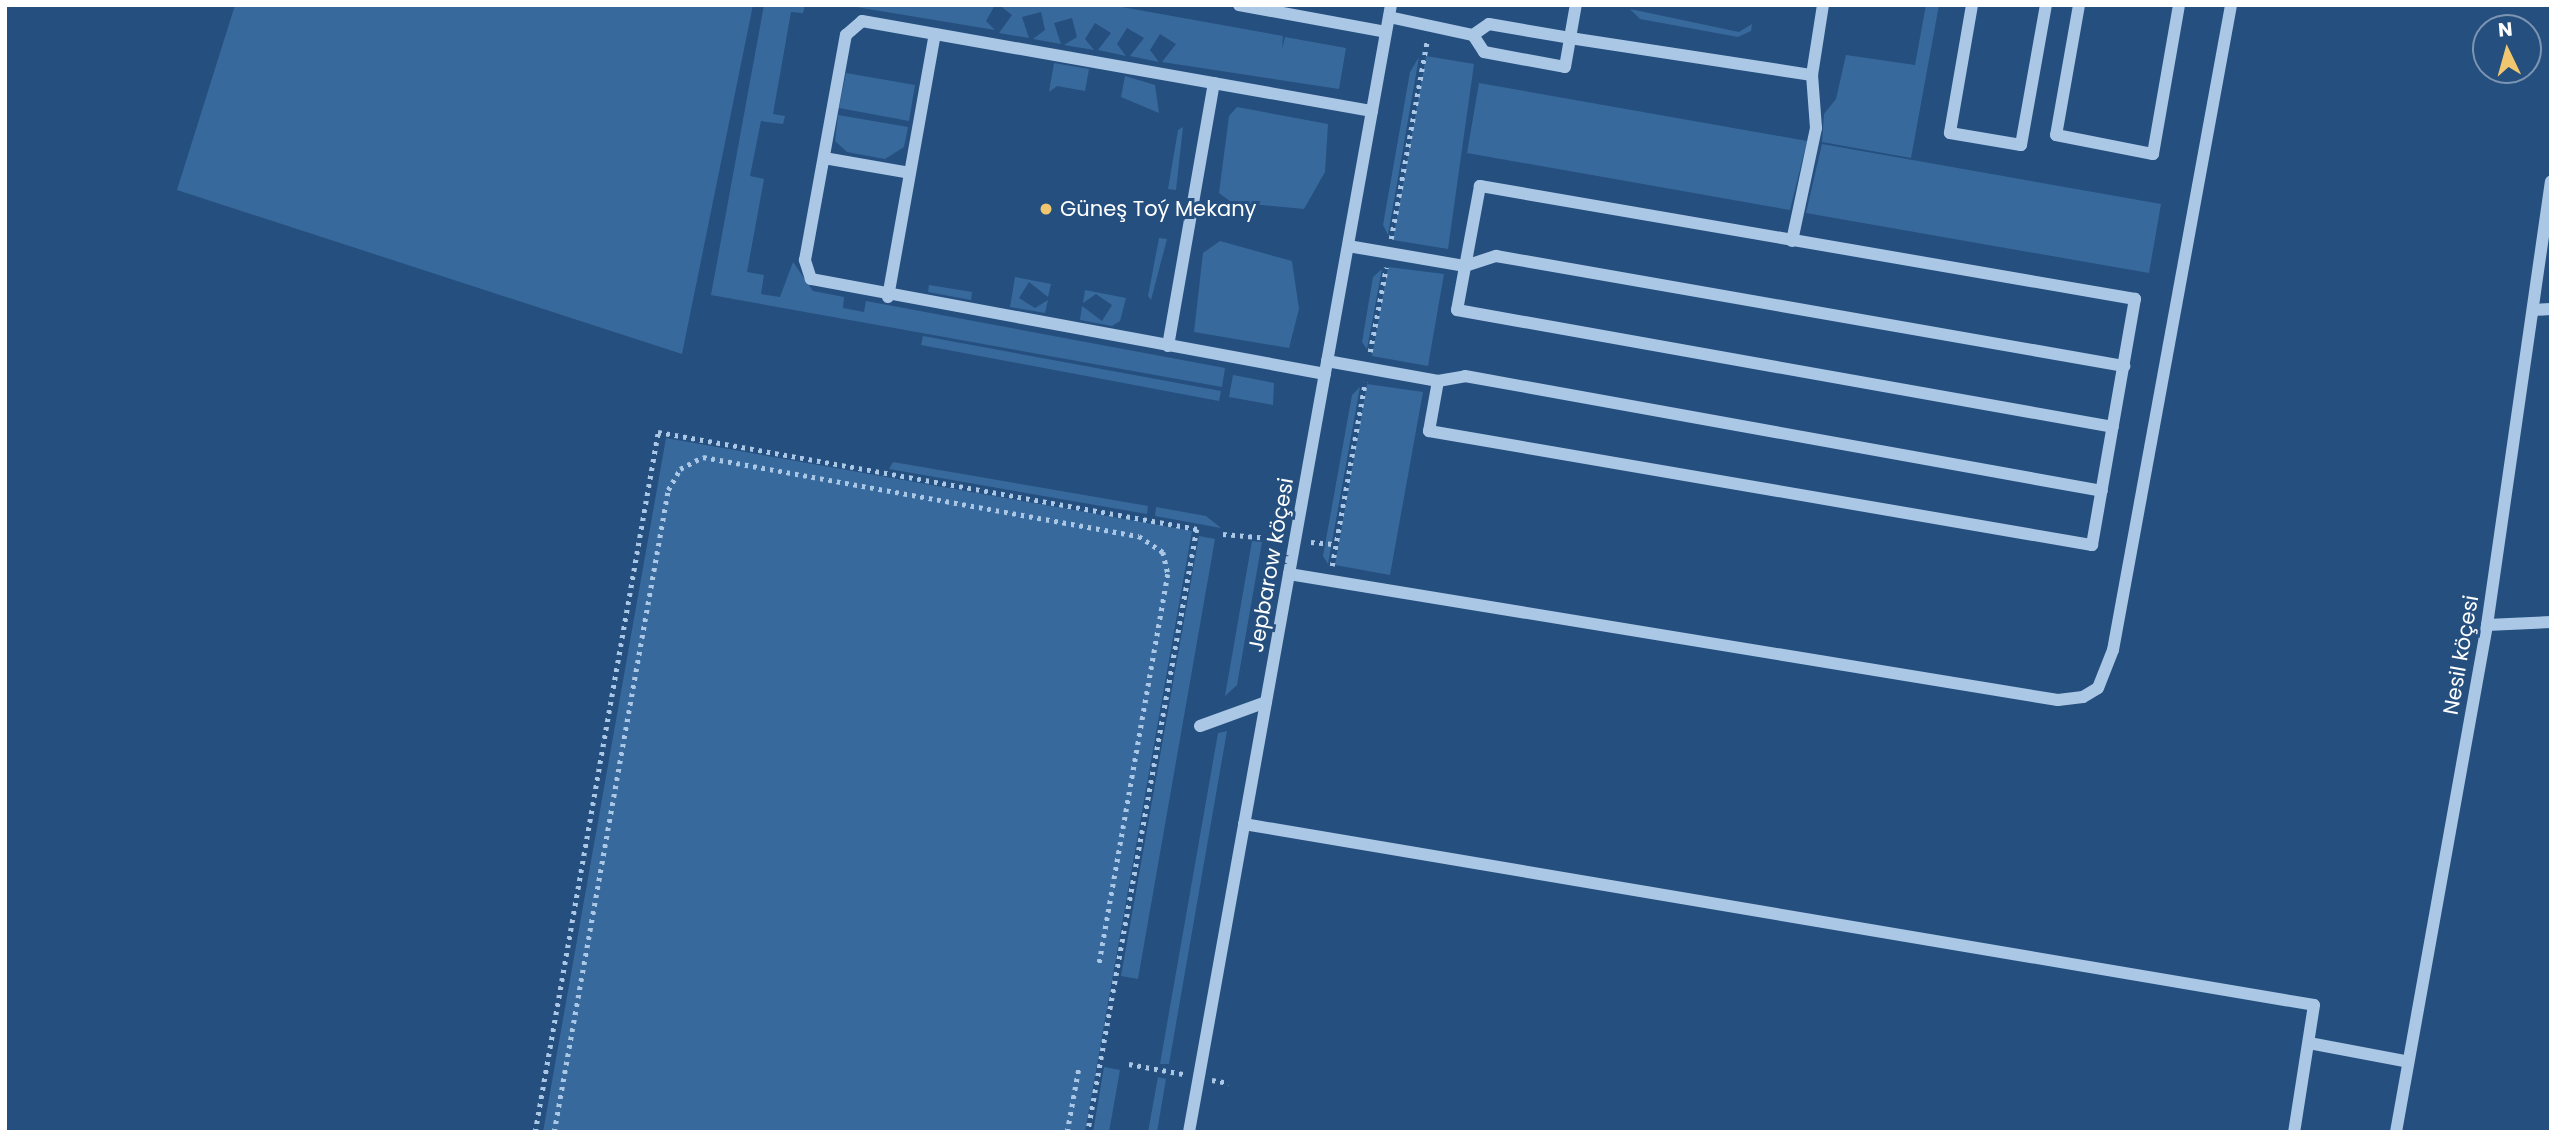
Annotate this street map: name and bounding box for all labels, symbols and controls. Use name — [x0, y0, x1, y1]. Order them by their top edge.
north arrow — [2472, 14, 2542, 84]
text: N — [2497, 16, 2514, 44]
place label: Güneş Toý Mekany — [1060, 196, 1256, 222]
marker: Güneş Toý Mekany — [1038, 201, 1054, 217]
street label: Jepbarow köçesi — [1243, 476, 1299, 654]
street label: Nesil köçesi — [2438, 593, 2484, 717]

